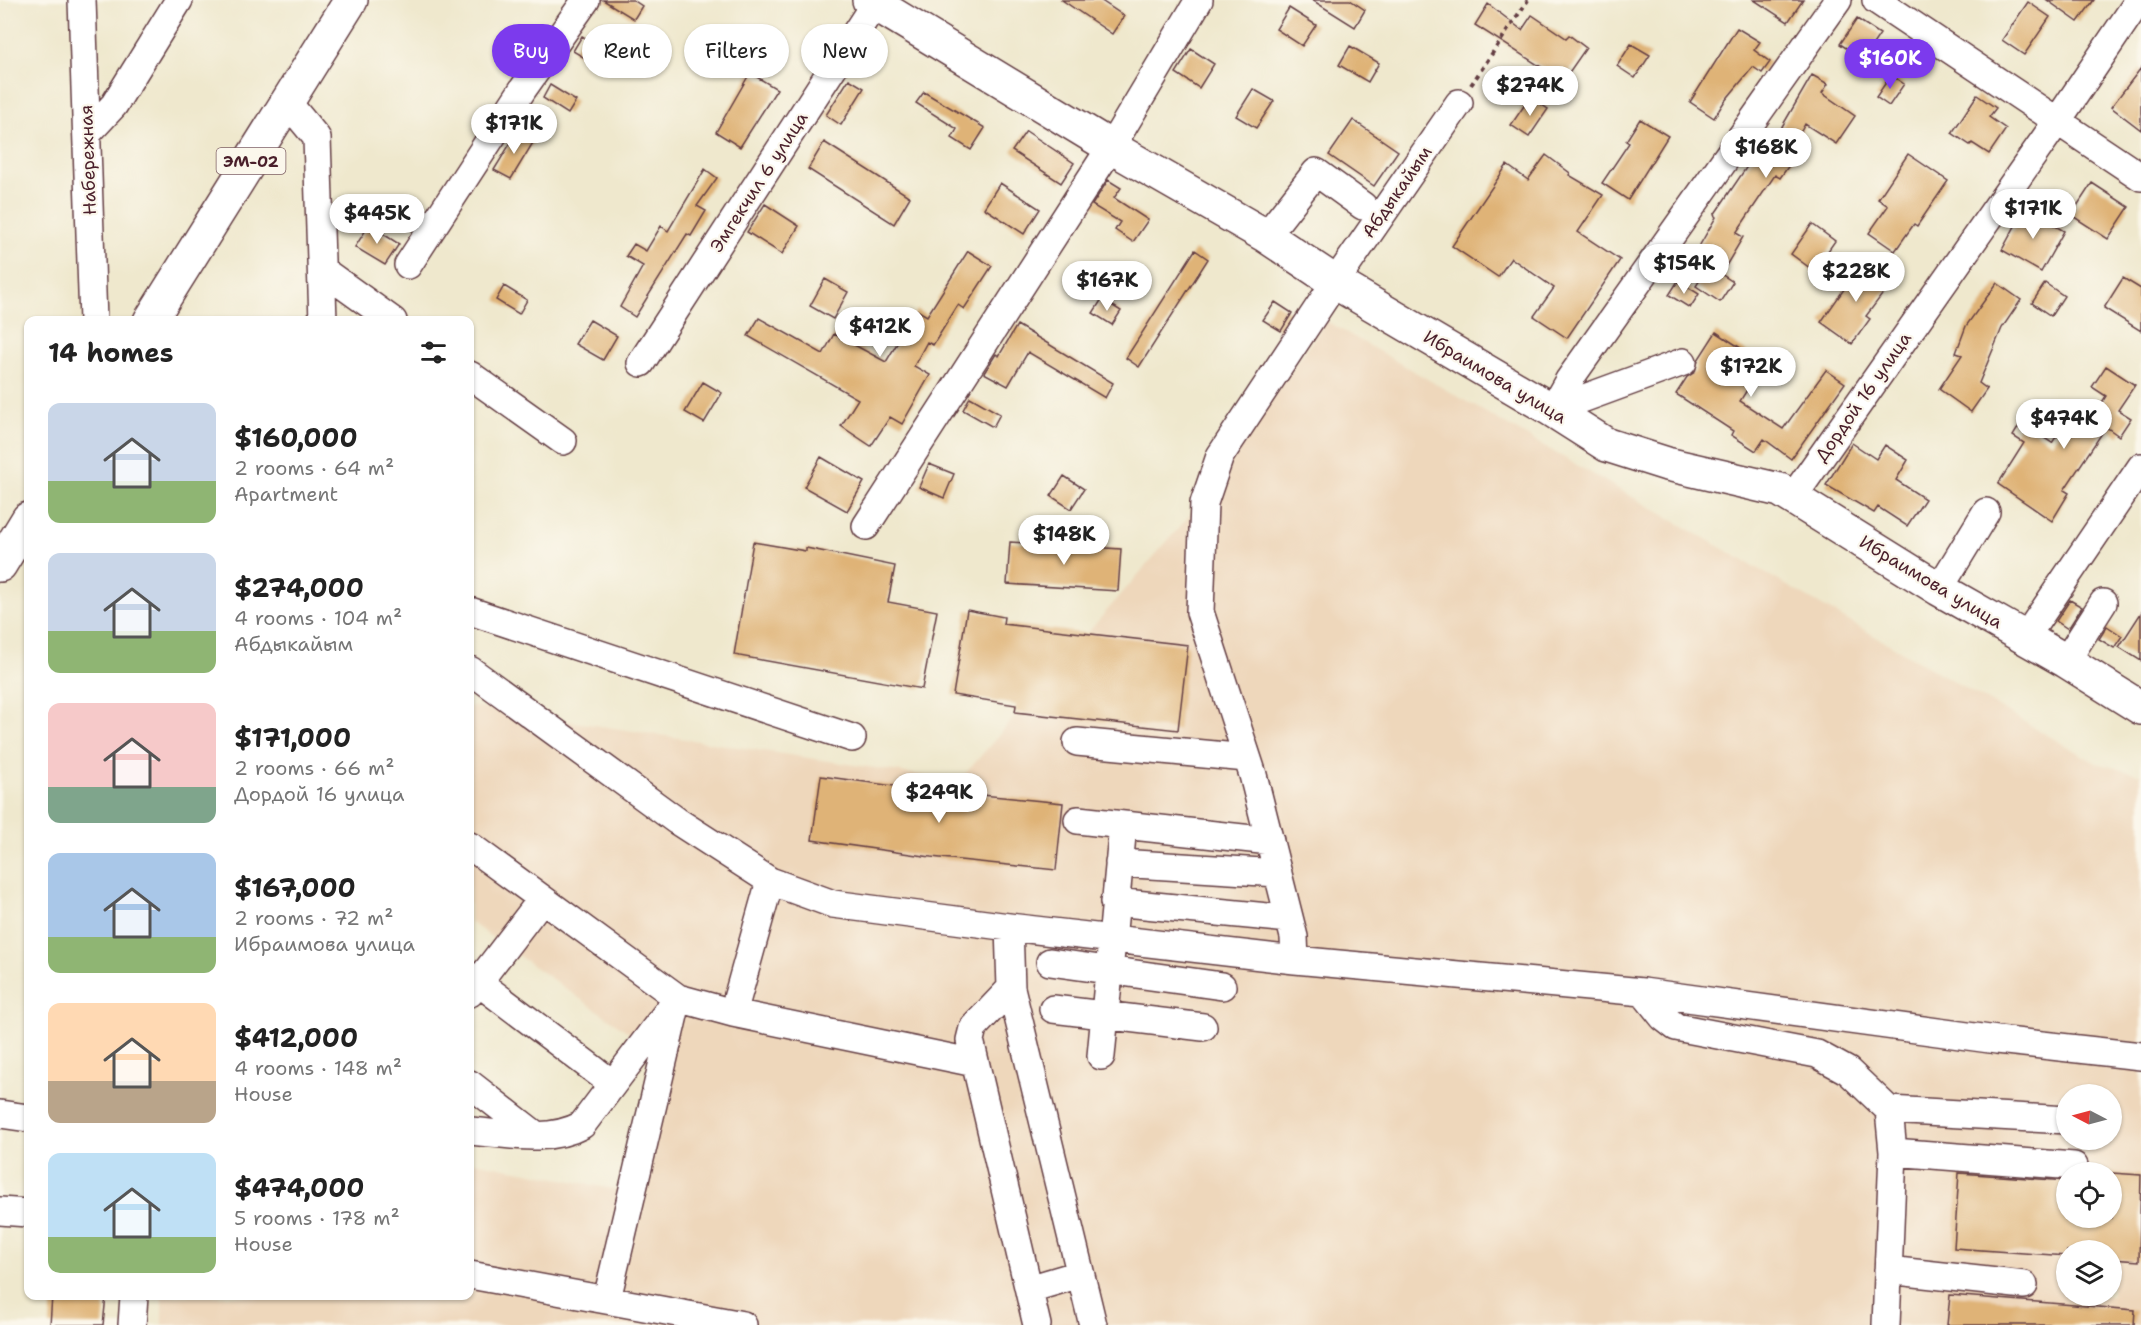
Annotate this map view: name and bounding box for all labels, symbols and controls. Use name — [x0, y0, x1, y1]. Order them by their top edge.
chip: Buy — [492, 24, 570, 78]
chip: Rent — [582, 24, 672, 78]
chip: Filters — [684, 24, 789, 78]
chip: New — [801, 24, 888, 78]
pin: $160K — [1848, 39, 1932, 90]
text: $160K — [1858, 45, 1922, 71]
pin: $274K — [1488, 66, 1572, 117]
text: $274K — [1496, 72, 1564, 98]
street label: Набережная — [74, 104, 102, 216]
pin: $171K — [472, 104, 556, 155]
street label: Эмгекчил 6 улица — [705, 107, 813, 257]
text: $171K — [485, 110, 543, 136]
pin: $168K — [1724, 128, 1808, 179]
text: $168K — [1734, 134, 1798, 160]
street label: Абдыкайым — [1356, 141, 1438, 243]
road number: ЭМ-02 — [216, 148, 286, 174]
pin: $171K — [1991, 189, 2075, 240]
pin: $445K — [335, 194, 419, 245]
text: $171K — [2004, 195, 2062, 221]
text: $445K — [343, 200, 411, 226]
pin: $154K — [1642, 244, 1726, 295]
text: $154K — [1653, 250, 1715, 276]
pin: $228K — [1814, 252, 1898, 303]
text: $228K — [1822, 258, 1890, 284]
pin: $167K — [1065, 261, 1149, 312]
text: $167K — [1076, 267, 1138, 293]
pin: $412K — [838, 307, 922, 358]
text: $412K — [849, 313, 911, 339]
street label: Ибраимова улица — [1419, 325, 1571, 429]
street label: Дордой 16 улица — [1809, 327, 1917, 467]
text: 14 homes — [48, 335, 174, 370]
icon: filters — [417, 336, 450, 369]
pin: $172K — [1709, 347, 1793, 398]
text: $172K — [1720, 353, 1782, 379]
pin: $474K — [2022, 399, 2106, 450]
text: $474K — [2030, 405, 2098, 431]
text: $160,000 — [234, 420, 358, 455]
icon: home — [96, 427, 168, 499]
text: 2 rooms · 64 m² — [234, 455, 394, 481]
text: Apartment — [234, 481, 338, 507]
pin: $148K — [1022, 515, 1106, 566]
text: $148K — [1032, 521, 1096, 547]
street label: Ибраимова улица — [1855, 530, 2007, 634]
text: $274,000 — [234, 570, 364, 605]
icon: home — [96, 577, 168, 649]
text: 4 rooms · 104 m² — [234, 605, 402, 631]
text: Абдыкайым — [234, 631, 353, 657]
text: $171,000 — [234, 720, 351, 755]
icon: home — [96, 727, 168, 799]
text: 2 rooms · 66 m² — [234, 755, 395, 781]
pin: $249K — [897, 773, 981, 824]
text: $249K — [905, 779, 973, 805]
text: Дордой 16 улица — [234, 781, 405, 807]
text: $167,000 — [234, 870, 356, 905]
icon: home — [96, 877, 168, 949]
text: 2 rooms · 72 m² — [234, 905, 393, 931]
text: Ибраимова улица — [234, 931, 415, 957]
text: $412,000 — [234, 1020, 358, 1055]
icon: home — [96, 1027, 168, 1099]
text: 4 rooms · 148 m² — [234, 1055, 402, 1081]
text: House — [234, 1081, 293, 1107]
north arrow — [2056, 1084, 2122, 1150]
map controls — [2056, 1084, 2122, 1306]
button: locate — [2056, 1162, 2122, 1228]
text: $474,000 — [234, 1170, 365, 1205]
icon: home — [96, 1177, 168, 1249]
text: 5 rooms · 178 m² — [234, 1205, 400, 1231]
text: House — [234, 1231, 293, 1257]
button: layers — [2056, 1240, 2122, 1306]

